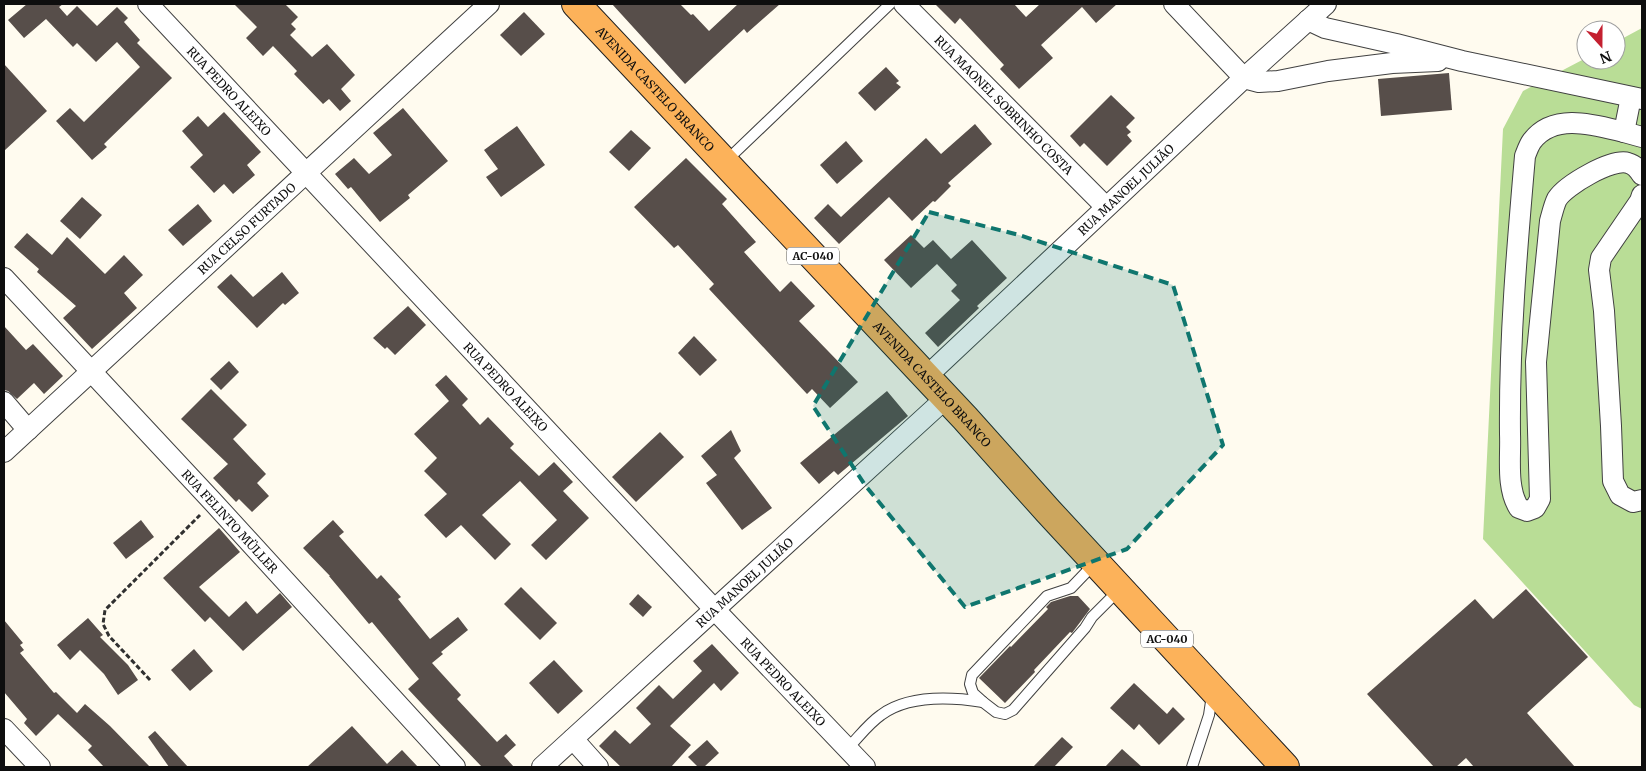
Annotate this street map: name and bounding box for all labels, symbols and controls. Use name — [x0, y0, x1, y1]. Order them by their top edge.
north arrow — [1576, 20, 1626, 70]
street label: AVENIDA CASTELO BRANCO — [592, 22, 718, 154]
street label: RUA MAONEL SOBRINHO COSTA — [932, 32, 1077, 178]
street label: RUA PEDRO ALEIXO — [184, 43, 275, 139]
text: N — [1597, 47, 1614, 68]
street label: RUA MANOEL JULIÃO — [1074, 140, 1177, 238]
street label: RUA CELSO FURTADO — [194, 179, 299, 277]
road number: AC-040 — [787, 248, 839, 264]
street label: AVENIDA CASTELO BRANCO — [870, 317, 995, 450]
street label: RUA PEDRO ALEIXO — [461, 339, 551, 434]
street label: RUA FELINTO MÜLLER — [179, 466, 282, 576]
street label: RUA MANOEL JULIÃO — [693, 534, 796, 630]
road number: AC-040 — [1141, 630, 1193, 648]
street label: RUA PEDRO ALEIXO — [738, 634, 829, 729]

